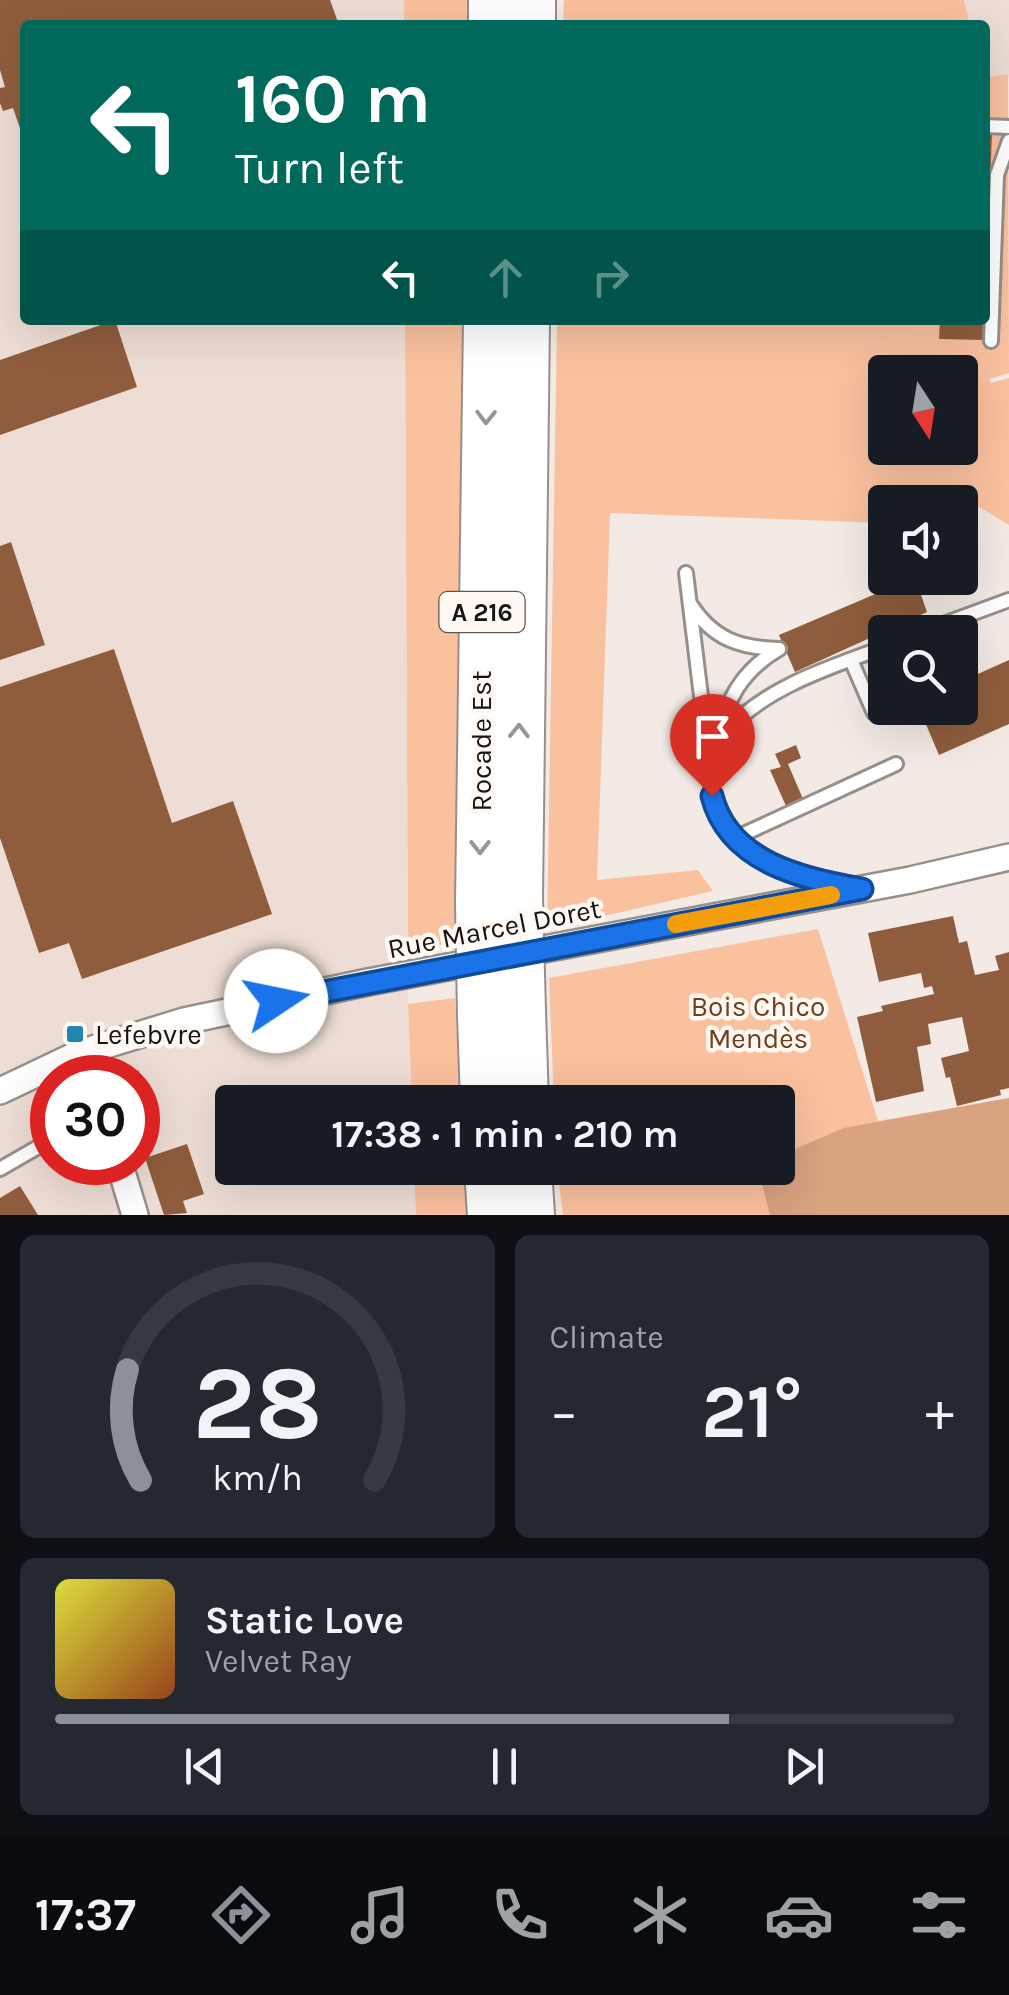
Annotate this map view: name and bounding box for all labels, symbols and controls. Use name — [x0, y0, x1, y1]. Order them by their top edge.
text: 160 m — [235, 58, 431, 140]
icon: left — [70, 60, 200, 190]
text: Turn left — [235, 142, 404, 194]
icon: left — [373, 250, 428, 305]
icon: ahead — [478, 250, 533, 305]
icon: right — [583, 250, 638, 305]
north arrow — [868, 355, 978, 465]
map controls — [868, 355, 978, 725]
one-way arrow — [475, 410, 497, 426]
button: sound — [868, 485, 978, 595]
road number: A 216 — [440, 592, 524, 632]
button: search — [868, 615, 978, 725]
street label: Rocade Est — [465, 671, 498, 811]
pin — [670, 694, 755, 797]
icon: arrive — [685, 709, 740, 764]
one-way arrow — [508, 723, 530, 738]
one-way arrow — [469, 840, 491, 856]
street label: Rue Marcel Doret — [385, 892, 604, 965]
position arrow — [224, 949, 328, 1053]
park label: Bois Chico Mendès — [691, 990, 825, 1055]
place label: Lefebvre — [95, 1018, 202, 1051]
marker: Lefebvre — [64, 1023, 86, 1045]
speed limit sign: 30 — [30, 1055, 160, 1185]
text: 17:38 · 1 min · 210 m — [331, 1112, 679, 1157]
text: Climate — [550, 1319, 664, 1356]
text: 28 — [192, 1343, 322, 1464]
text: 21° — [701, 1368, 802, 1456]
text: − — [550, 1380, 578, 1444]
text: + — [925, 1380, 954, 1444]
text: km/h — [212, 1457, 303, 1499]
text: Static Love — [205, 1598, 404, 1643]
text: Velvet Ray — [205, 1643, 352, 1680]
icon: previous — [177, 1739, 232, 1794]
icon: pause — [477, 1739, 532, 1794]
icon: next — [777, 1739, 832, 1794]
icon: directions — [206, 1880, 276, 1950]
icon: music — [345, 1880, 415, 1950]
icon: phone — [485, 1880, 555, 1950]
icon: climate — [625, 1880, 695, 1950]
icon: car — [764, 1880, 834, 1950]
icon: filters — [904, 1880, 974, 1950]
text: 17:37 — [35, 1889, 136, 1941]

